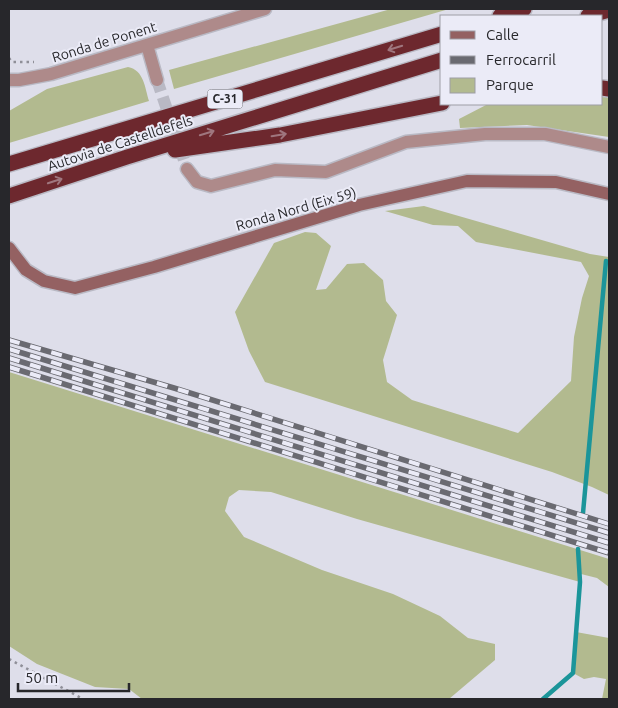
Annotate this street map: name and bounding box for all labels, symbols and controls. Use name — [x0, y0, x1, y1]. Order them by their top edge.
legend — [440, 15, 603, 105]
street label: Ronda de Ponent — [50, 18, 159, 65]
text: Calle — [486, 26, 519, 43]
one-way arrow — [387, 43, 403, 53]
text: Ferrocarril — [486, 51, 556, 68]
text: Parque — [486, 76, 534, 93]
road number: C-31 — [208, 90, 242, 108]
street label: Autovia de Castelldefels — [45, 112, 195, 174]
one-way arrow — [198, 127, 214, 137]
one-way arrow — [270, 129, 286, 139]
one-way arrow — [47, 175, 63, 185]
street label: Ronda Nord (Eix 59) — [234, 184, 358, 234]
scale bar — [18, 660, 129, 692]
text: 50 m — [25, 669, 58, 686]

